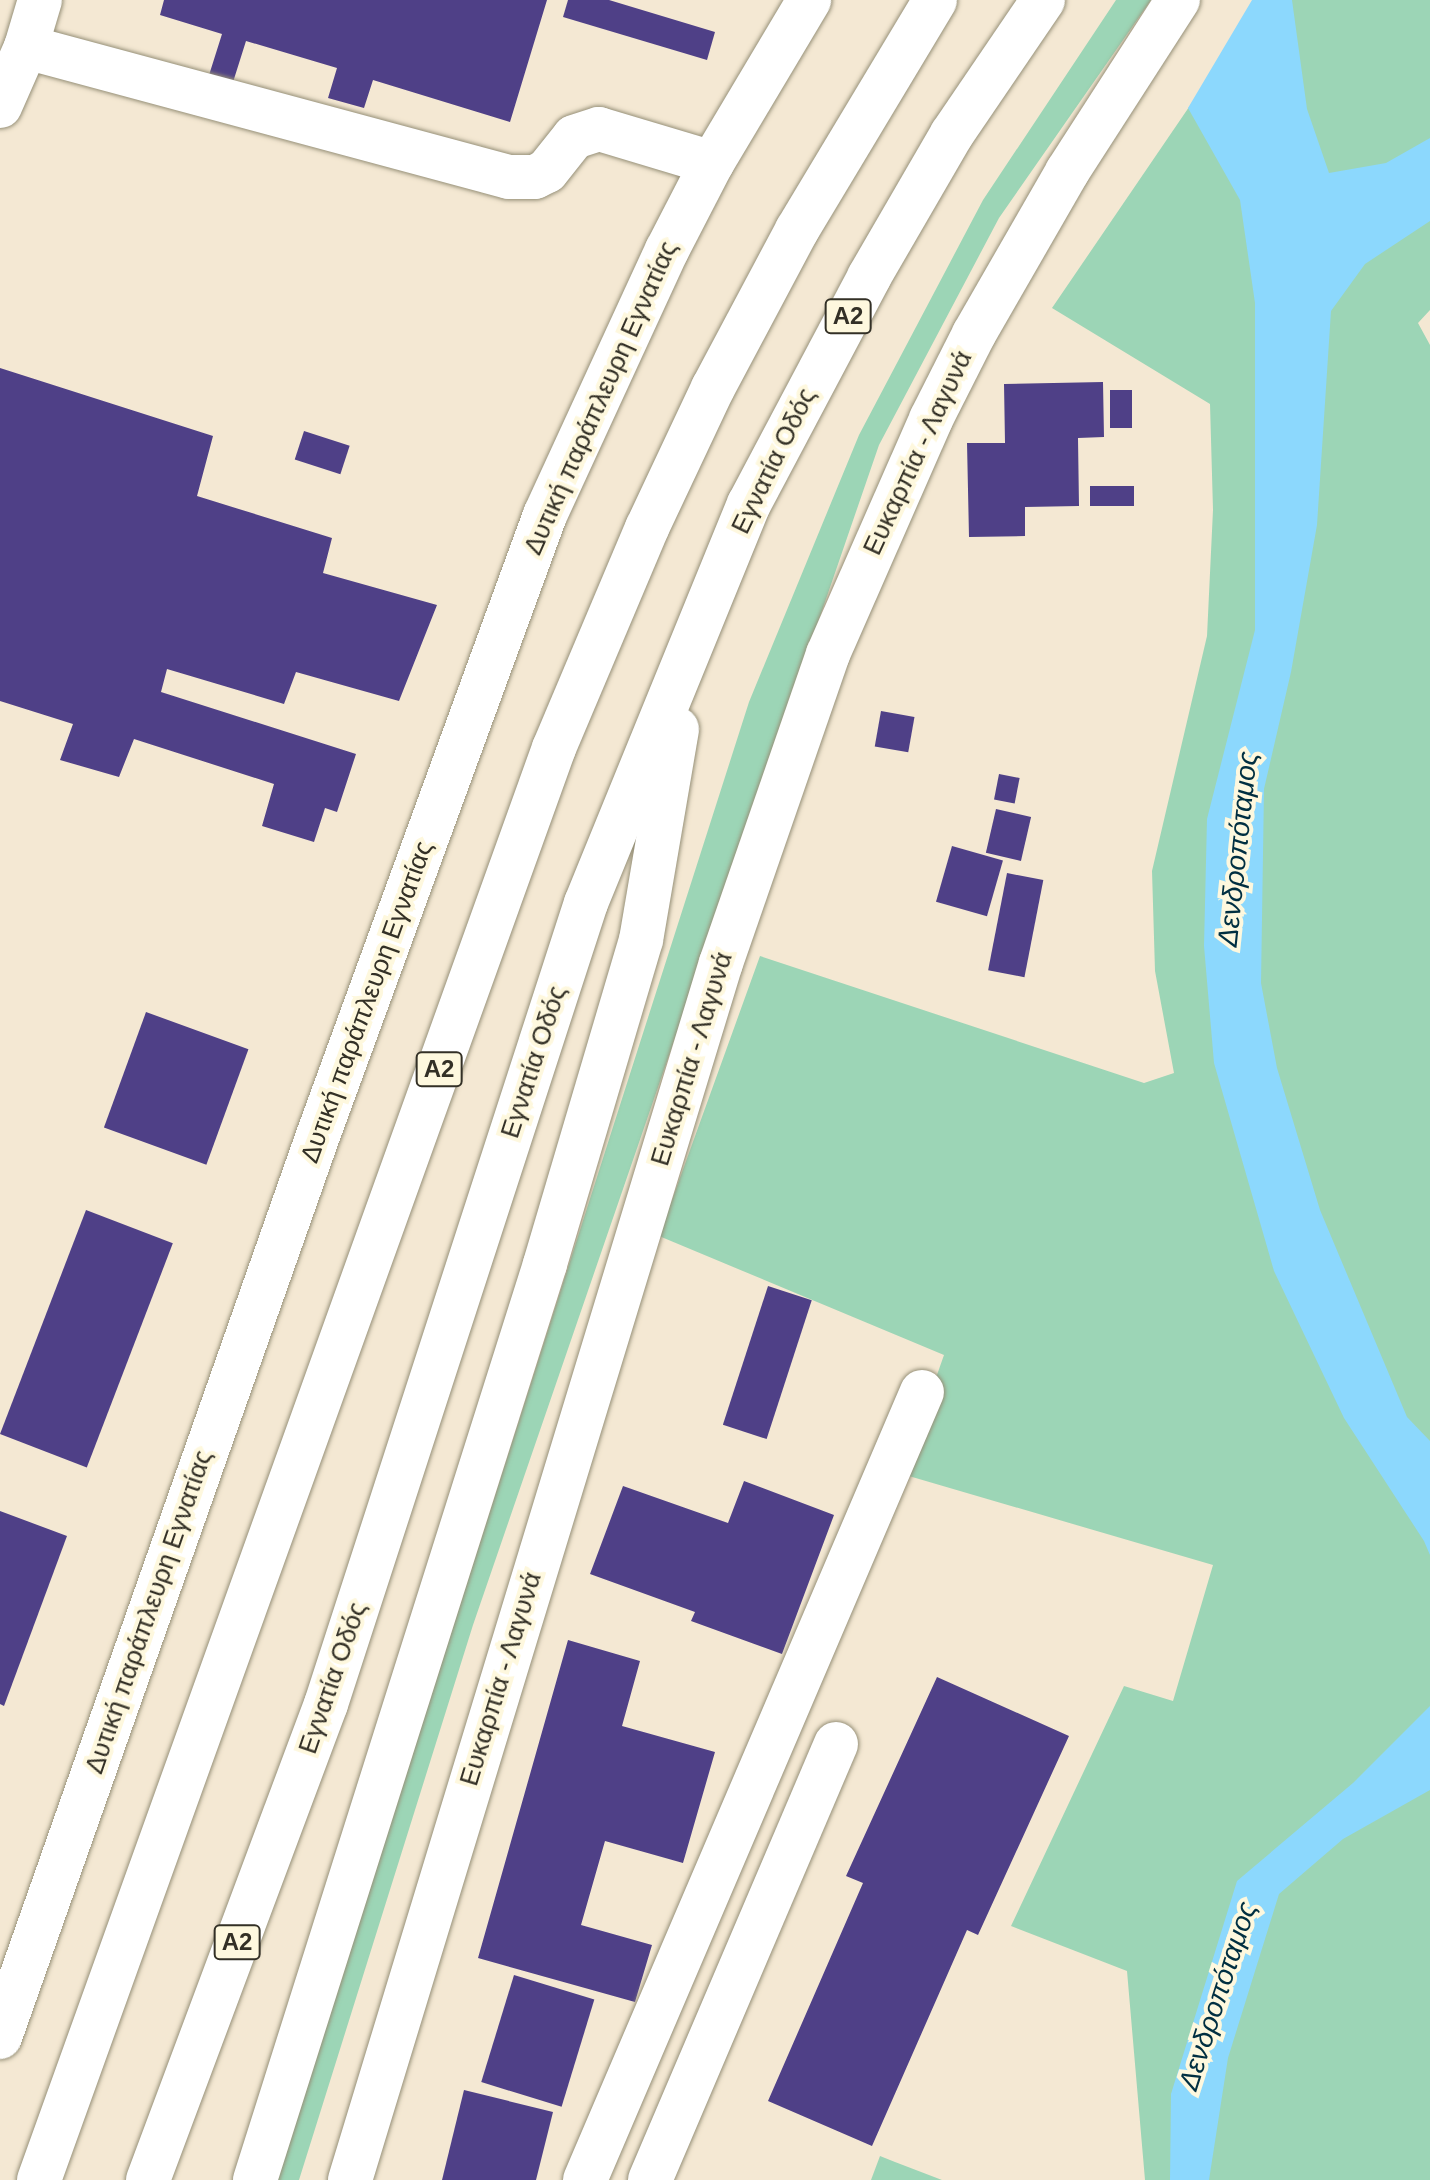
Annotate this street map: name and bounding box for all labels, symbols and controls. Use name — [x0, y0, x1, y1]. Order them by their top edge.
street label: Δυτική παράπλευρη Εγνατίας — [518, 236, 684, 560]
road number: Α2 — [824, 296, 872, 336]
street label: Ευκαρπία - Λαγυνά — [857, 345, 979, 561]
street label: Εγνατία Οδός — [725, 383, 823, 539]
water label: Δενδροπόταμος — [1211, 750, 1265, 948]
street label: Δυτική παράπλευρη Εγνατίας — [294, 837, 440, 1167]
street label: Ευκαρπία - Λαγυνά — [644, 948, 740, 1170]
street label: Εγνατία Οδός — [495, 982, 573, 1142]
road number: Α2 — [415, 1049, 463, 1089]
street label: Δυτική παράπλευρη Εγνατίας — [79, 1446, 219, 1778]
street label: Ευκαρπία - Λαγυνά — [453, 1568, 549, 1790]
street label: Εγνατία Οδός — [292, 1598, 374, 1758]
water label: Δενδροπόταμος — [1172, 1898, 1264, 2094]
road number: Α2 — [213, 1922, 261, 1962]

